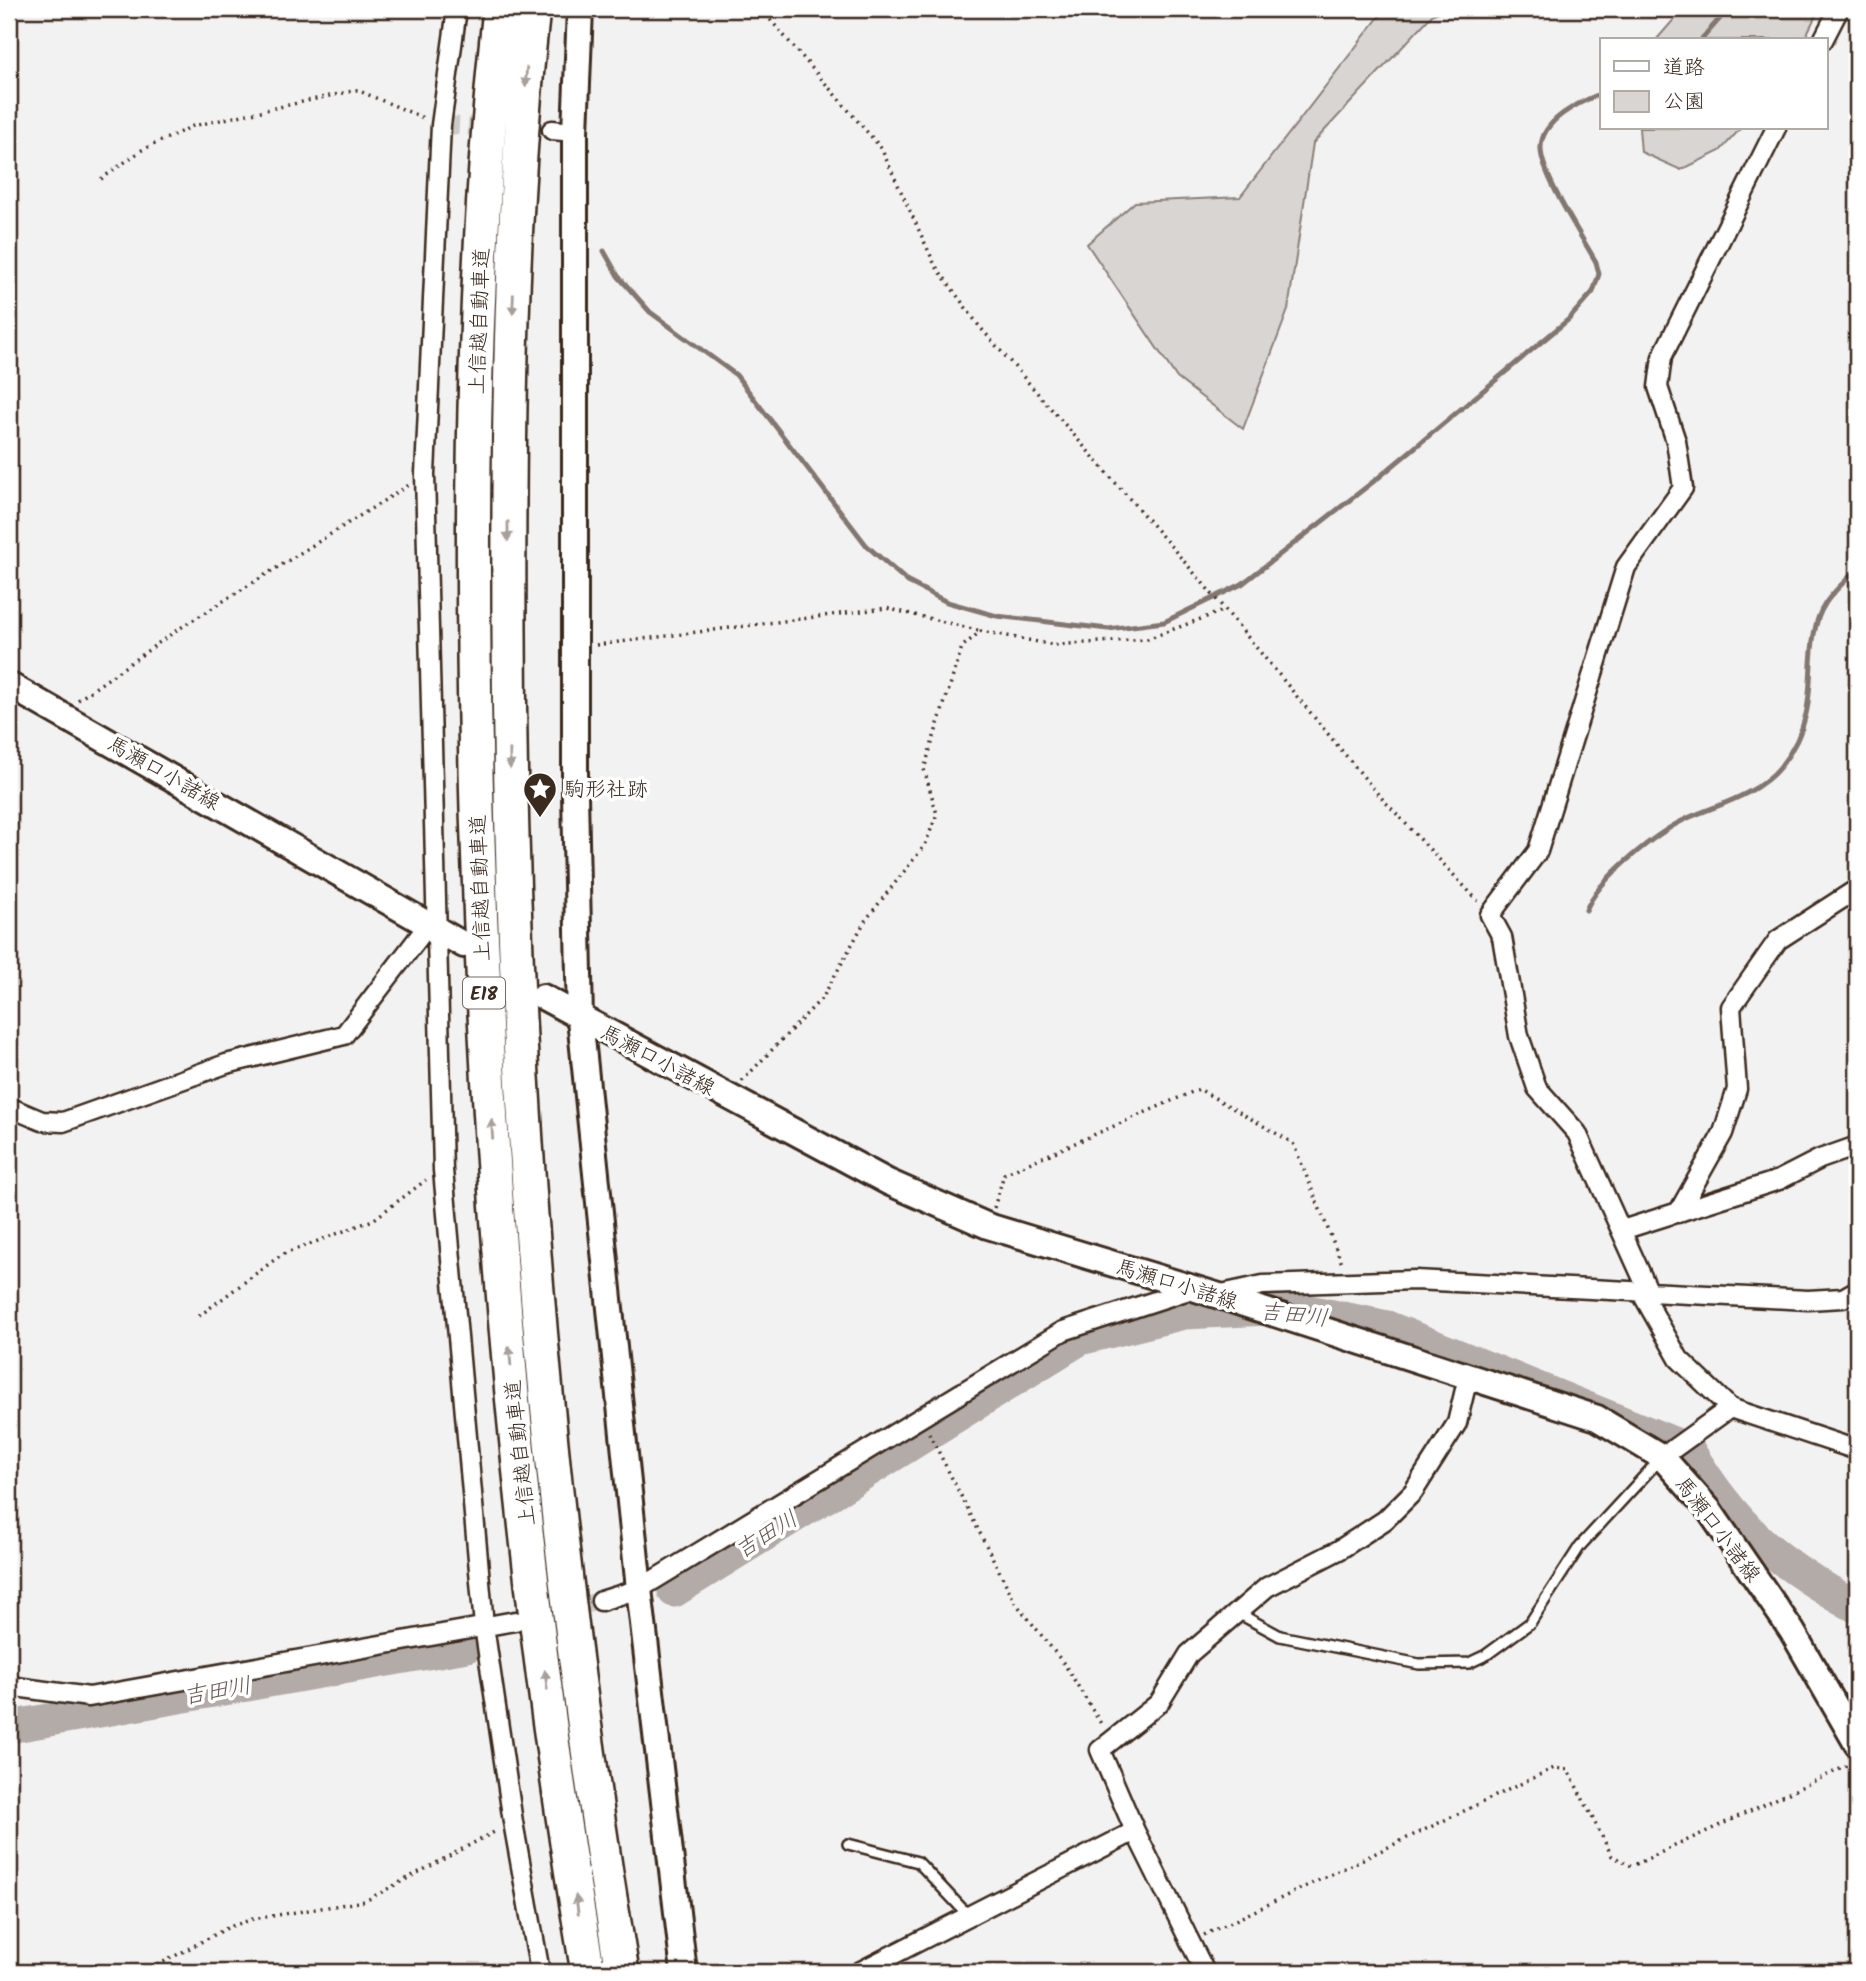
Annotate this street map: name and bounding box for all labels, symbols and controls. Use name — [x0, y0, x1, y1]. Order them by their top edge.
legend — [1600, 38, 1828, 130]
text: 道路 — [1663, 52, 1705, 85]
one-way arrow — [520, 66, 531, 88]
text: 公園 — [1663, 86, 1705, 119]
street label: 上信越自動車道 — [461, 247, 500, 395]
one-way arrow — [507, 293, 518, 315]
one-way arrow — [503, 520, 514, 542]
street label: 馬瀬口小諸線 — [100, 729, 226, 820]
one-way arrow — [504, 748, 516, 770]
place icon: 駒形社跡 — [521, 770, 559, 819]
place label: 駒形社跡 — [564, 774, 648, 807]
street label: 上信越自動車道 — [462, 814, 501, 962]
road number: E18 — [463, 978, 505, 1009]
street label: 馬瀬口小諸線 — [594, 1017, 721, 1105]
one-way arrow — [486, 1118, 497, 1140]
street label: 馬瀬口小諸線 — [1111, 1251, 1242, 1320]
water label: 吉田川 — [1258, 1294, 1330, 1337]
one-way arrow — [504, 1345, 515, 1367]
street label: 上信越自動車道 — [497, 1378, 546, 1528]
street label: 馬瀬口小諸線 — [1666, 1470, 1768, 1590]
water label: 吉田川 — [728, 1502, 806, 1569]
water label: 吉田川 — [180, 1668, 254, 1716]
one-way arrow — [540, 1668, 551, 1690]
one-way arrow — [572, 1894, 583, 1916]

